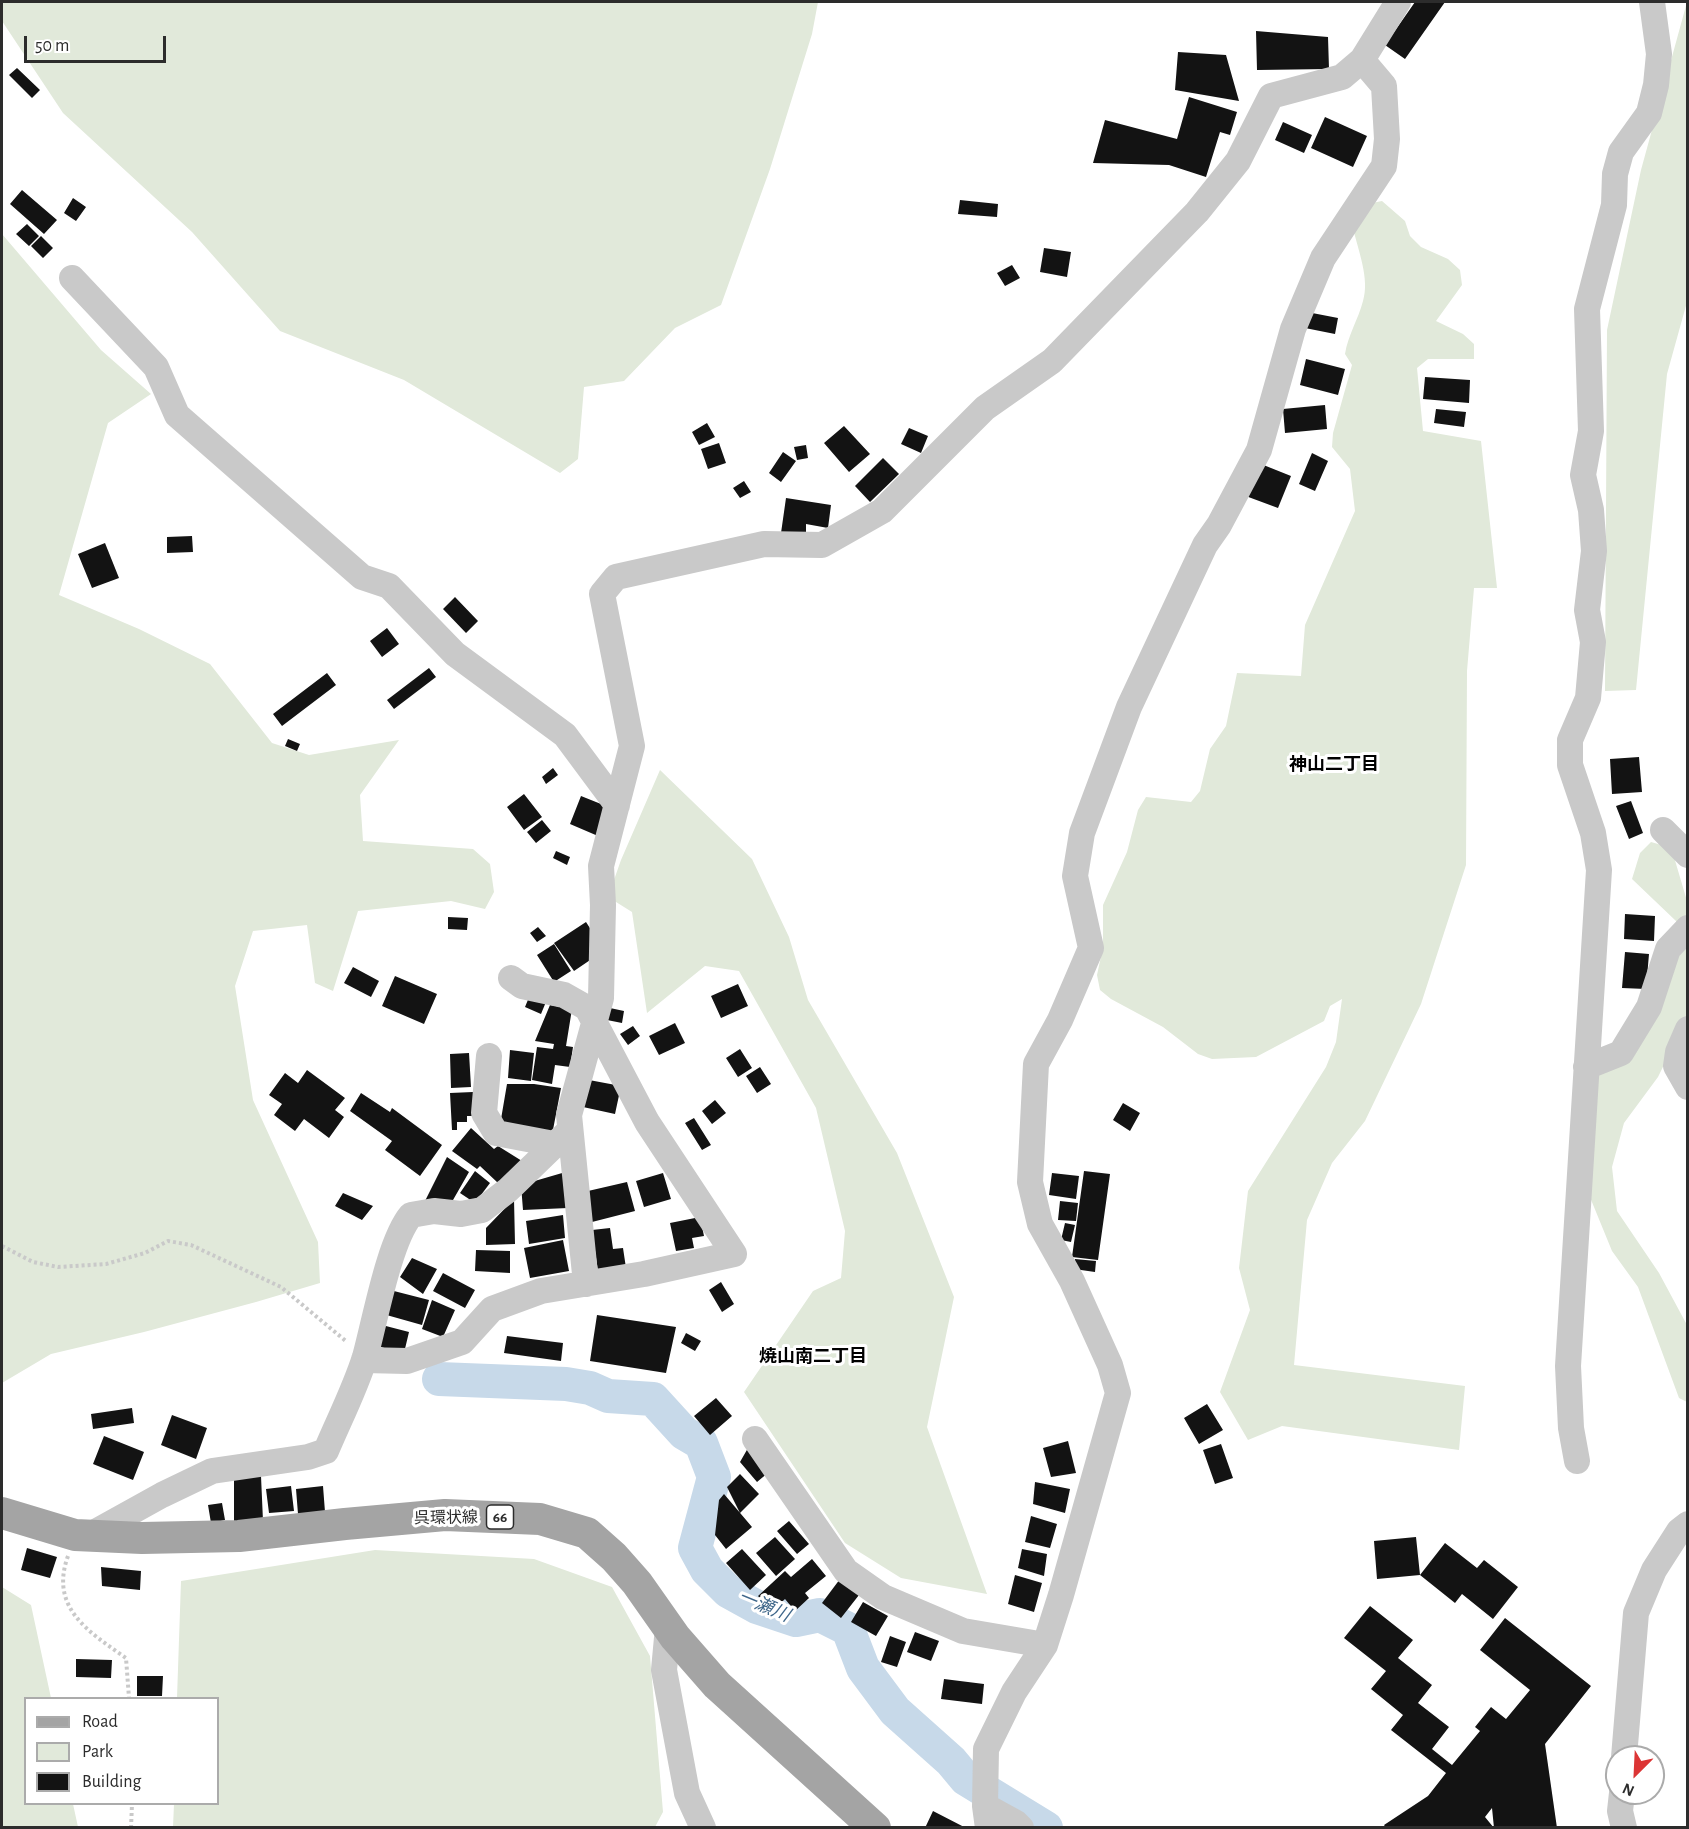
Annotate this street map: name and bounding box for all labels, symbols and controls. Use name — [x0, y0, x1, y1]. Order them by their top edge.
scale bar — [27, 24, 170, 62]
text: 50 m — [35, 37, 69, 55]
district label: 神山二丁目 — [1289, 754, 1379, 776]
district label: 焼山南二丁目 — [759, 1346, 867, 1368]
road number: 66 — [486, 1505, 514, 1529]
street label: 呉環状線 — [414, 1508, 478, 1528]
water label: 一瀬川 — [735, 1586, 793, 1626]
legend — [24, 1697, 219, 1805]
text: Road — [82, 1713, 118, 1731]
text: Park — [82, 1743, 113, 1761]
north arrow — [1605, 1745, 1665, 1805]
text: Building — [82, 1773, 141, 1791]
text: N — [1620, 1780, 1637, 1799]

